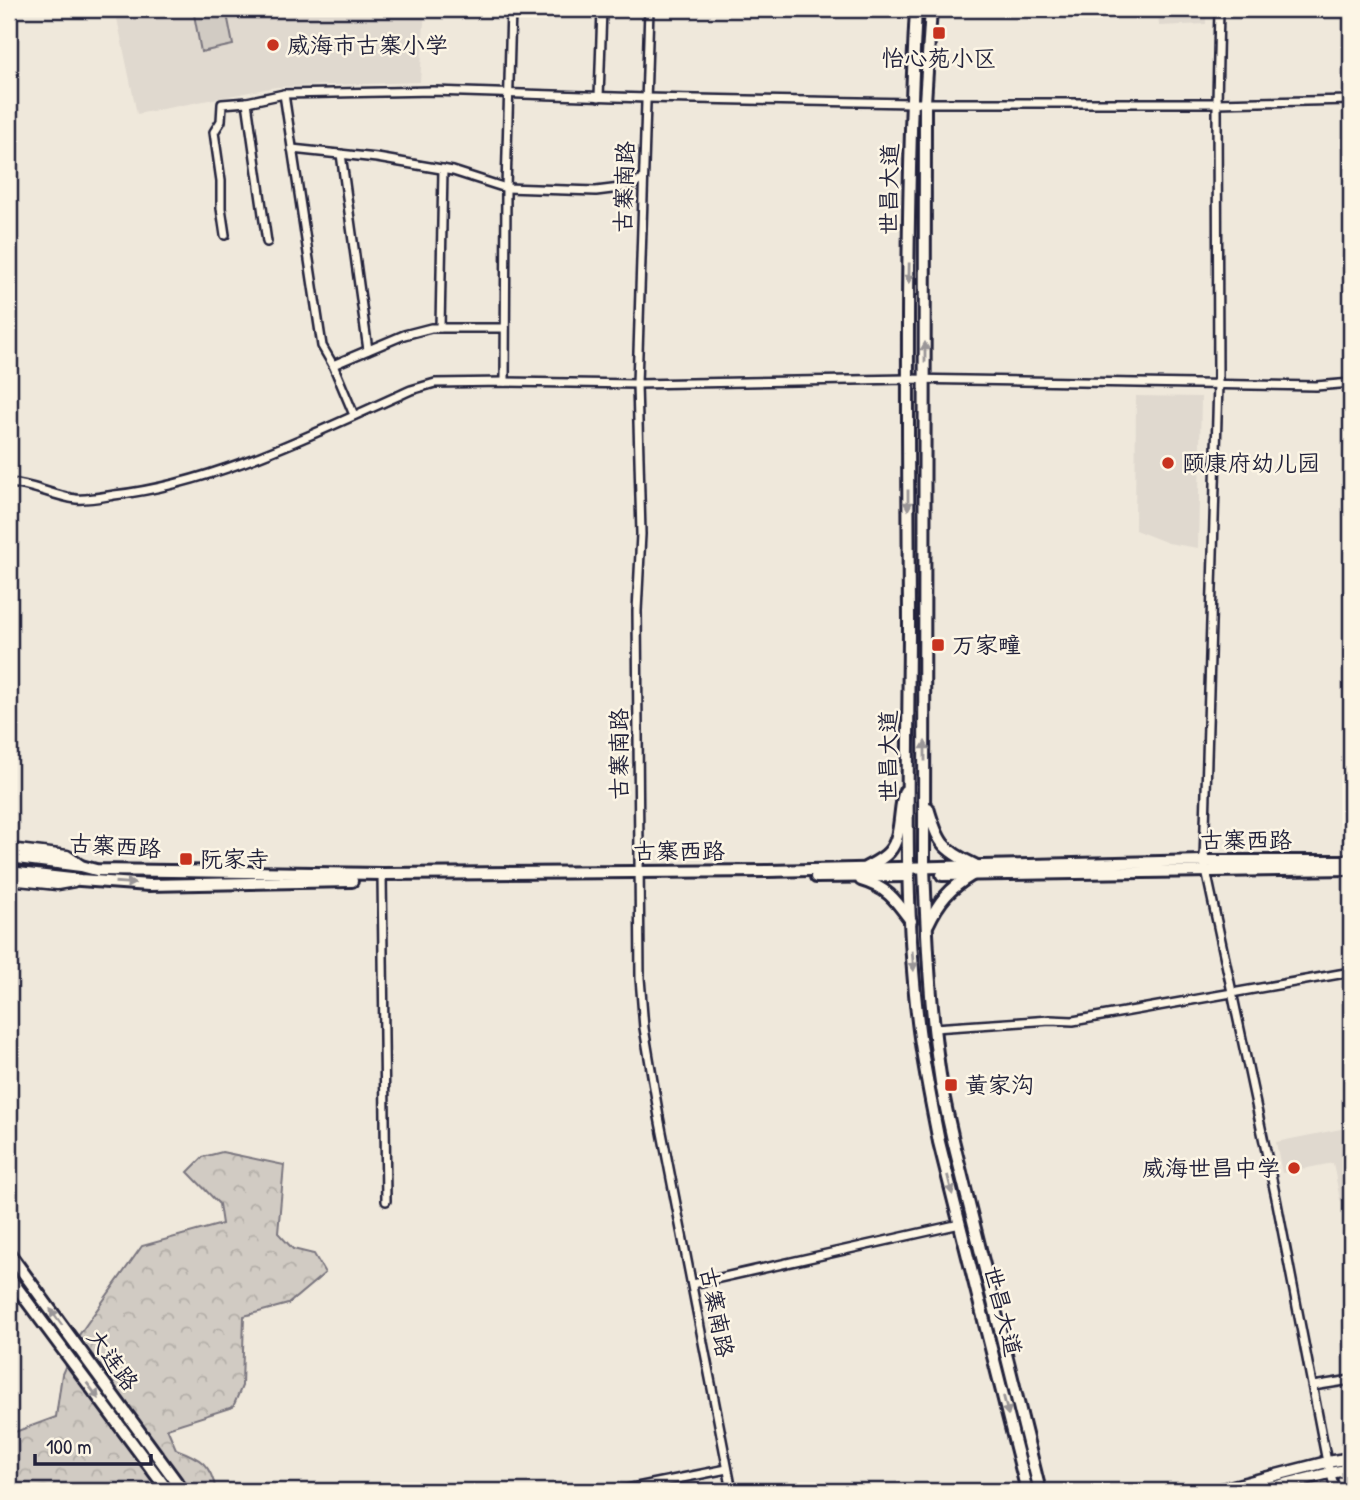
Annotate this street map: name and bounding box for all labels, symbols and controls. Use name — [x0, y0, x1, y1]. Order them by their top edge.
marker: 怡心苑小区 — [931, 25, 947, 41]
place label: 威海市古寨小学 — [287, 29, 448, 60]
marker: 威海市古寨小学 — [265, 37, 281, 53]
place label: 怡心苑小区 — [882, 42, 997, 73]
street label: 古寨南路 — [606, 140, 641, 233]
street label: 世昌大道 — [872, 143, 905, 235]
one-way arrow — [903, 262, 915, 284]
one-way arrow — [919, 341, 931, 363]
place label: 颐康府幼儿园 — [1182, 447, 1320, 478]
marker: 颐康府幼儿园 — [1160, 455, 1176, 471]
one-way arrow — [902, 490, 914, 512]
place label: 万家疃 — [952, 629, 1021, 660]
marker: 万家疃 — [930, 637, 946, 653]
street label: 古寨南路 — [603, 708, 634, 800]
street label: 世昌大道 — [872, 710, 903, 802]
one-way arrow — [919, 740, 931, 762]
street label: 古寨西路 — [1200, 824, 1292, 855]
street label: 古寨西路 — [68, 827, 162, 864]
street label: 古寨西路 — [633, 835, 725, 866]
place label: 阮家寺 — [200, 843, 269, 874]
marker: 阮家寺 — [178, 851, 194, 867]
one-way arrow — [115, 878, 137, 889]
one-way arrow — [908, 951, 919, 973]
place label: 黄家沟 — [965, 1069, 1034, 1100]
marker: 黄家沟 — [943, 1077, 959, 1093]
place label: 威海世昌中学 — [1142, 1152, 1280, 1183]
marker: 威海世昌中学 — [1286, 1160, 1302, 1176]
one-way arrow — [945, 1175, 956, 1197]
street label: 世昌大道 — [977, 1262, 1030, 1359]
street label: 古寨南路 — [693, 1264, 741, 1360]
one-way arrow — [49, 1308, 63, 1327]
street label: 大连路 — [81, 1323, 146, 1397]
one-way arrow — [86, 1381, 101, 1399]
one-way arrow — [1001, 1395, 1012, 1417]
scale bar — [35, 1423, 150, 1467]
text: 100 m — [46, 1432, 92, 1461]

